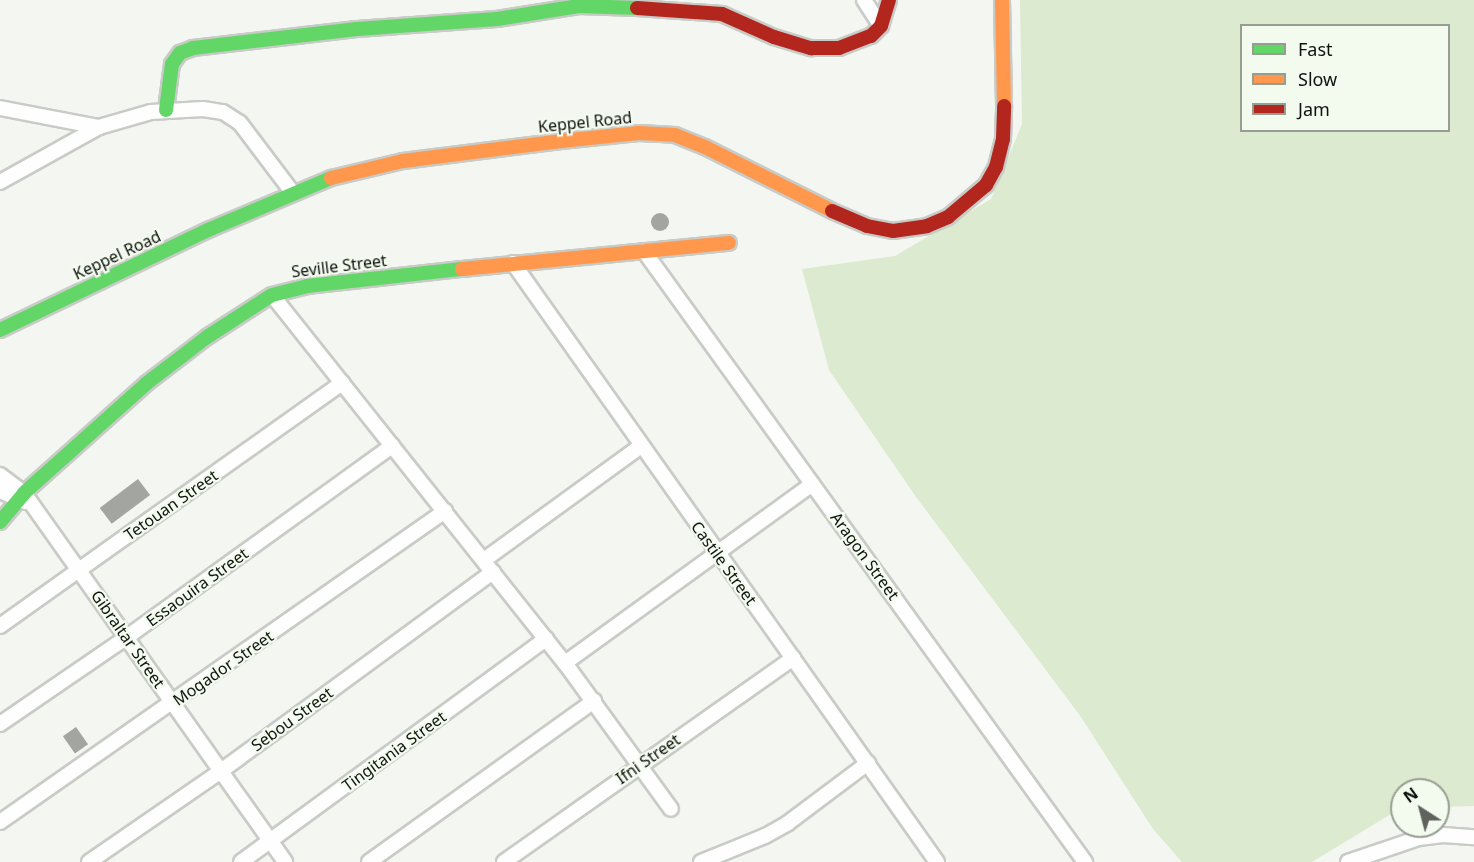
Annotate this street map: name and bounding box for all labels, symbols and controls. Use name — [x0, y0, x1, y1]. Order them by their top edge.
legend — [1240, 24, 1450, 132]
text: Fast — [1298, 37, 1333, 61]
text: Slow — [1298, 67, 1337, 91]
text: Jam — [1298, 97, 1330, 121]
street label: Keppel Road — [537, 108, 633, 136]
street label: Keppel Road — [70, 226, 164, 284]
street label: Seville Street — [290, 251, 388, 281]
street label: Tetouan Street — [121, 466, 221, 544]
street label: Aragon Street — [827, 508, 903, 604]
street label: Castile Street — [687, 517, 761, 609]
street label: Essaouira Street — [142, 544, 252, 630]
street label: Gibraltar Street — [87, 586, 169, 692]
street label: Mogador Street — [169, 626, 277, 710]
street label: Sebou Street — [248, 683, 336, 755]
street label: Tingitania Street — [338, 707, 450, 795]
street label: Ifni Street — [612, 730, 684, 788]
north arrow — [1390, 778, 1450, 838]
text: N — [1399, 782, 1422, 808]

